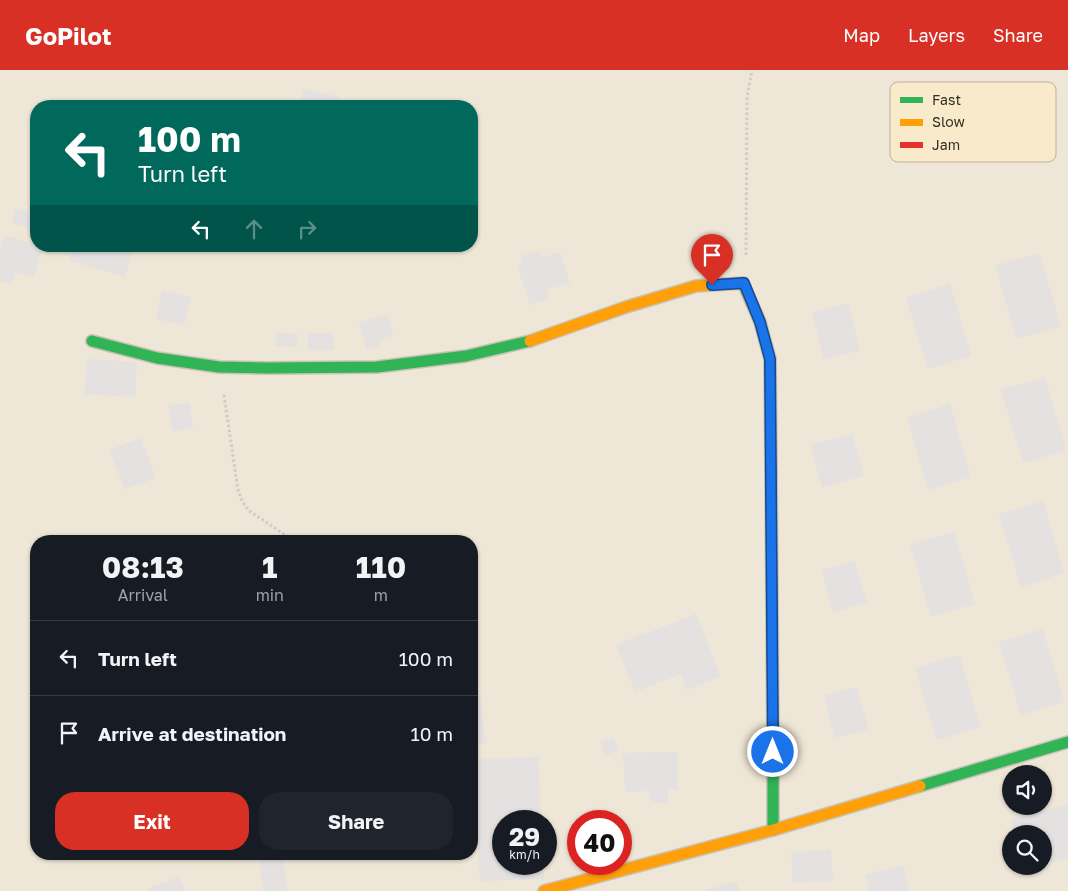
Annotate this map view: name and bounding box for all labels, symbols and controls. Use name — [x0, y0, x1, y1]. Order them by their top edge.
text: GoPilot — [25, 21, 112, 50]
text: Map — [843, 24, 880, 46]
text: Layers — [908, 24, 965, 46]
text: Share — [993, 24, 1043, 46]
legend — [890, 82, 1056, 162]
text: Fast — [932, 91, 961, 108]
text: Slow — [932, 113, 965, 130]
text: 100 m — [138, 118, 241, 160]
icon: left — [55, 120, 120, 185]
text: Jam — [932, 136, 960, 153]
text: Turn left — [138, 160, 227, 187]
icon: left — [187, 215, 215, 243]
icon: ahead — [240, 215, 268, 243]
icon: right — [293, 215, 321, 243]
pin — [691, 234, 733, 285]
icon: arrive — [698, 241, 726, 269]
text: 08:13 — [102, 549, 184, 585]
text: 1 — [262, 549, 278, 585]
text: 110 — [356, 549, 406, 585]
text: Arrival — [118, 585, 168, 605]
text: min — [256, 585, 284, 605]
text: m — [374, 585, 388, 605]
icon: left — [55, 644, 83, 672]
text: Turn left — [98, 647, 177, 670]
text: 100 m — [399, 647, 453, 670]
icon: arrive — [55, 719, 83, 747]
text: Arrive at destination — [98, 722, 286, 745]
text: 10 m — [410, 722, 453, 745]
position arrow — [746, 725, 798, 777]
map controls — [1002, 765, 1052, 875]
button: sound — [1002, 765, 1052, 815]
button: Exit — [55, 792, 249, 850]
button: Share — [259, 792, 453, 850]
speed limit sign: 40 — [567, 810, 632, 875]
text: 29 — [509, 821, 540, 852]
button: search — [1002, 825, 1052, 875]
text: km/h — [509, 847, 540, 862]

